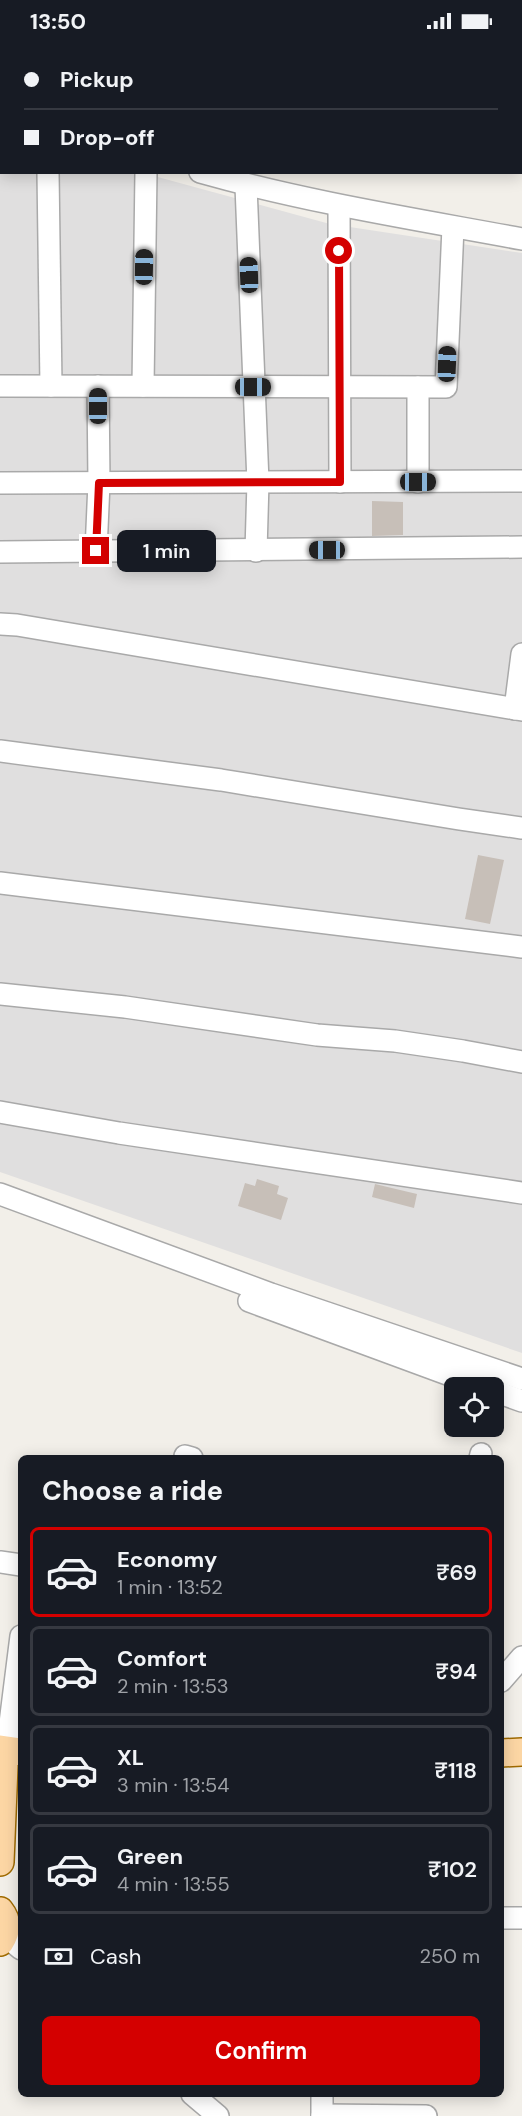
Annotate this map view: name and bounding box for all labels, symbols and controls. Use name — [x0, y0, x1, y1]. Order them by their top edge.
text: 13:50 — [30, 7, 86, 36]
text: Pickup — [60, 65, 134, 94]
text: Drop-off — [60, 123, 155, 152]
route start — [325, 237, 352, 264]
car — [135, 249, 153, 285]
car — [239, 257, 259, 293]
car — [437, 346, 457, 382]
car — [235, 378, 271, 396]
car — [89, 388, 107, 424]
car — [400, 473, 436, 491]
callout: 1 min — [117, 530, 216, 572]
route end — [82, 537, 109, 564]
text: 1 min — [143, 538, 190, 564]
car — [309, 541, 345, 559]
map controls — [444, 1377, 504, 1437]
button: locate — [444, 1377, 504, 1437]
text: Choose a ride — [42, 1473, 223, 1508]
icon: car — [45, 1545, 99, 1599]
text: Economy — [117, 1545, 217, 1574]
text: ₹69 — [436, 1558, 477, 1587]
text: 1 min · 13:52 — [117, 1574, 223, 1600]
icon: car — [45, 1644, 99, 1698]
text: Comfort — [117, 1644, 207, 1673]
text: ₹94 — [435, 1657, 477, 1686]
text: 2 min · 13:53 — [117, 1673, 229, 1699]
icon: car — [45, 1743, 99, 1797]
text: XL — [117, 1743, 144, 1772]
text: ₹118 — [434, 1756, 477, 1785]
text: 3 min · 13:54 — [117, 1772, 229, 1798]
icon: car — [45, 1842, 99, 1896]
text: Green — [117, 1842, 183, 1871]
text: ₹102 — [428, 1855, 477, 1884]
text: 4 min · 13:55 — [117, 1871, 230, 1897]
icon: cash — [42, 1940, 75, 1973]
text: Cash — [90, 1942, 141, 1971]
text: 250 m — [419, 1943, 480, 1969]
button: Confirm — [42, 2016, 480, 2085]

